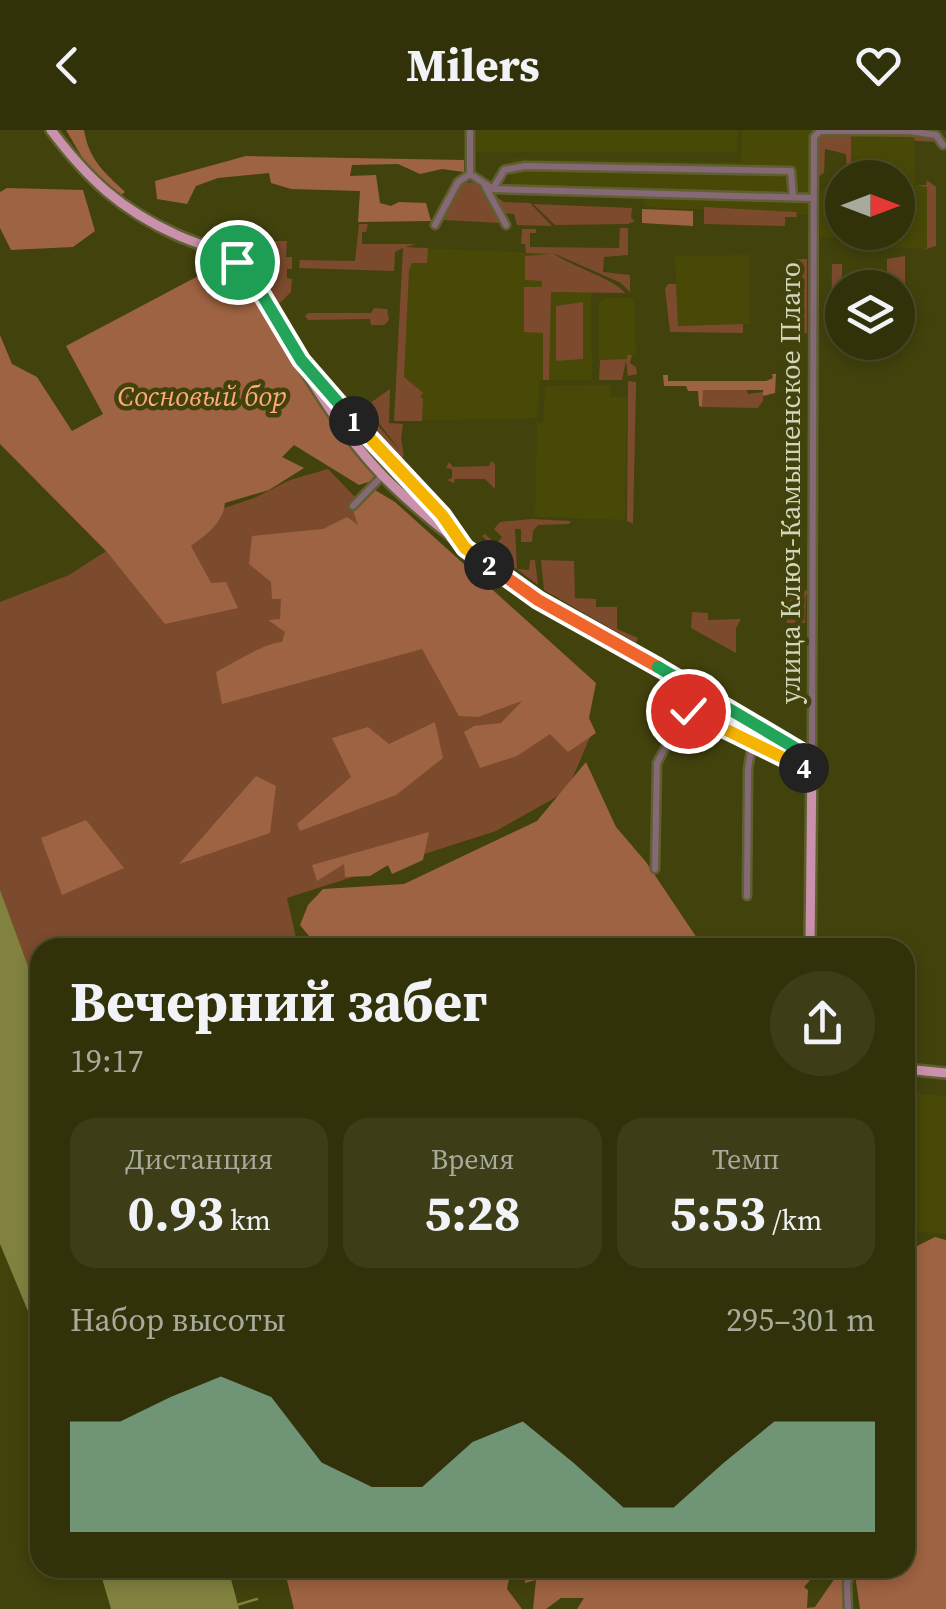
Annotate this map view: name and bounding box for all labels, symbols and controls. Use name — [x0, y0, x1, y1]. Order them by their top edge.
text: Milers — [406, 34, 540, 96]
icon: back — [40, 38, 95, 93]
icon: heart — [851, 38, 906, 93]
north arrow — [825, 160, 915, 250]
map controls — [825, 160, 915, 360]
pin — [195, 220, 280, 305]
icon: arrive — [210, 235, 265, 290]
street label: улица Ключ-Камышенское Плато — [771, 262, 809, 704]
button: layers — [825, 270, 915, 360]
park label: Сосновый бор — [118, 377, 286, 415]
pin: 1 — [329, 396, 379, 446]
text: 1 — [346, 402, 362, 440]
pin: 2 — [464, 540, 514, 590]
text: 2 — [481, 546, 497, 584]
pin — [646, 669, 731, 754]
icon: check — [661, 684, 716, 739]
pin: 4 — [779, 743, 829, 793]
text: 4 — [796, 749, 812, 787]
text: Вечерний забег — [70, 964, 488, 1039]
button: share — [770, 971, 875, 1076]
text: 19:17 — [70, 1039, 144, 1083]
text: Дистанция — [125, 1140, 273, 1178]
text: Время — [431, 1140, 514, 1178]
text: Темп — [712, 1140, 780, 1178]
text: 0.93 — [127, 1178, 224, 1247]
text: 5:28 — [424, 1178, 521, 1247]
text: 5:53 — [670, 1178, 766, 1247]
text: km — [224, 1201, 271, 1239]
text: /km — [766, 1201, 822, 1239]
text: Набор высоты — [70, 1298, 286, 1342]
text: 295–301 m — [726, 1298, 875, 1342]

